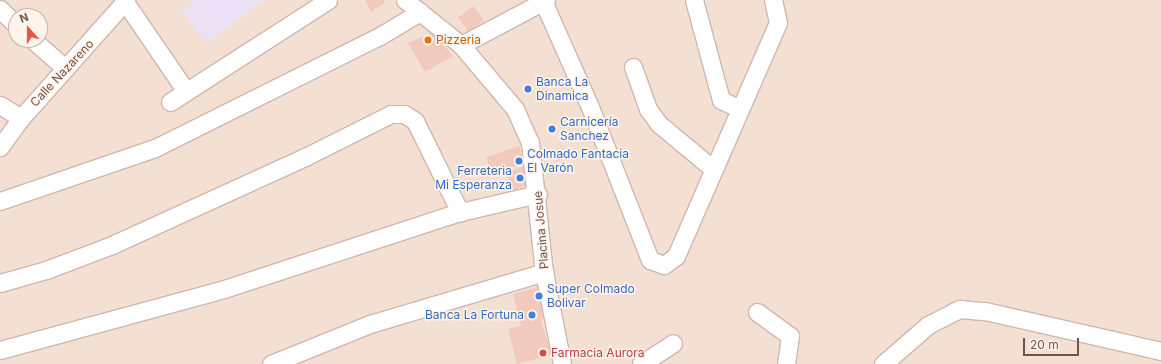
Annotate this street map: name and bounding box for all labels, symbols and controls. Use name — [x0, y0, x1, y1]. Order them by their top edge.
north arrow — [8, 8, 48, 48]
text: N — [18, 10, 30, 26]
place label: Pizzeria — [436, 33, 481, 47]
marker: Pizzeria — [423, 35, 433, 45]
street label: Calle Nazareno — [27, 36, 97, 110]
place label: Banca La Dinamica — [536, 75, 589, 103]
marker: Banca La Dinamica — [523, 84, 533, 94]
place label: Carnicería Sanchez — [560, 115, 618, 143]
marker: Carnicería Sanchez — [547, 124, 557, 134]
place label: Colmado Fantacia El Varón — [527, 147, 629, 175]
marker: Colmado Fantacia El Varón — [514, 156, 524, 166]
place label: Ferreteria Mi Esperanza — [435, 164, 512, 192]
marker: Ferreteria Mi Esperanza — [515, 173, 525, 183]
street label: Placina Josue — [530, 190, 552, 270]
place label: Super Colmado Bolivar — [547, 282, 635, 310]
marker: Super Colmado Bolivar — [534, 291, 544, 301]
place label: Banca La Fortuna — [425, 308, 524, 322]
marker: Banca La Fortuna — [527, 310, 537, 320]
scale bar — [1025, 330, 1081, 356]
text: 20 m — [1030, 337, 1059, 352]
place label: Farmacia Aurora — [551, 346, 645, 360]
marker: Farmacia Aurora — [538, 348, 548, 358]

